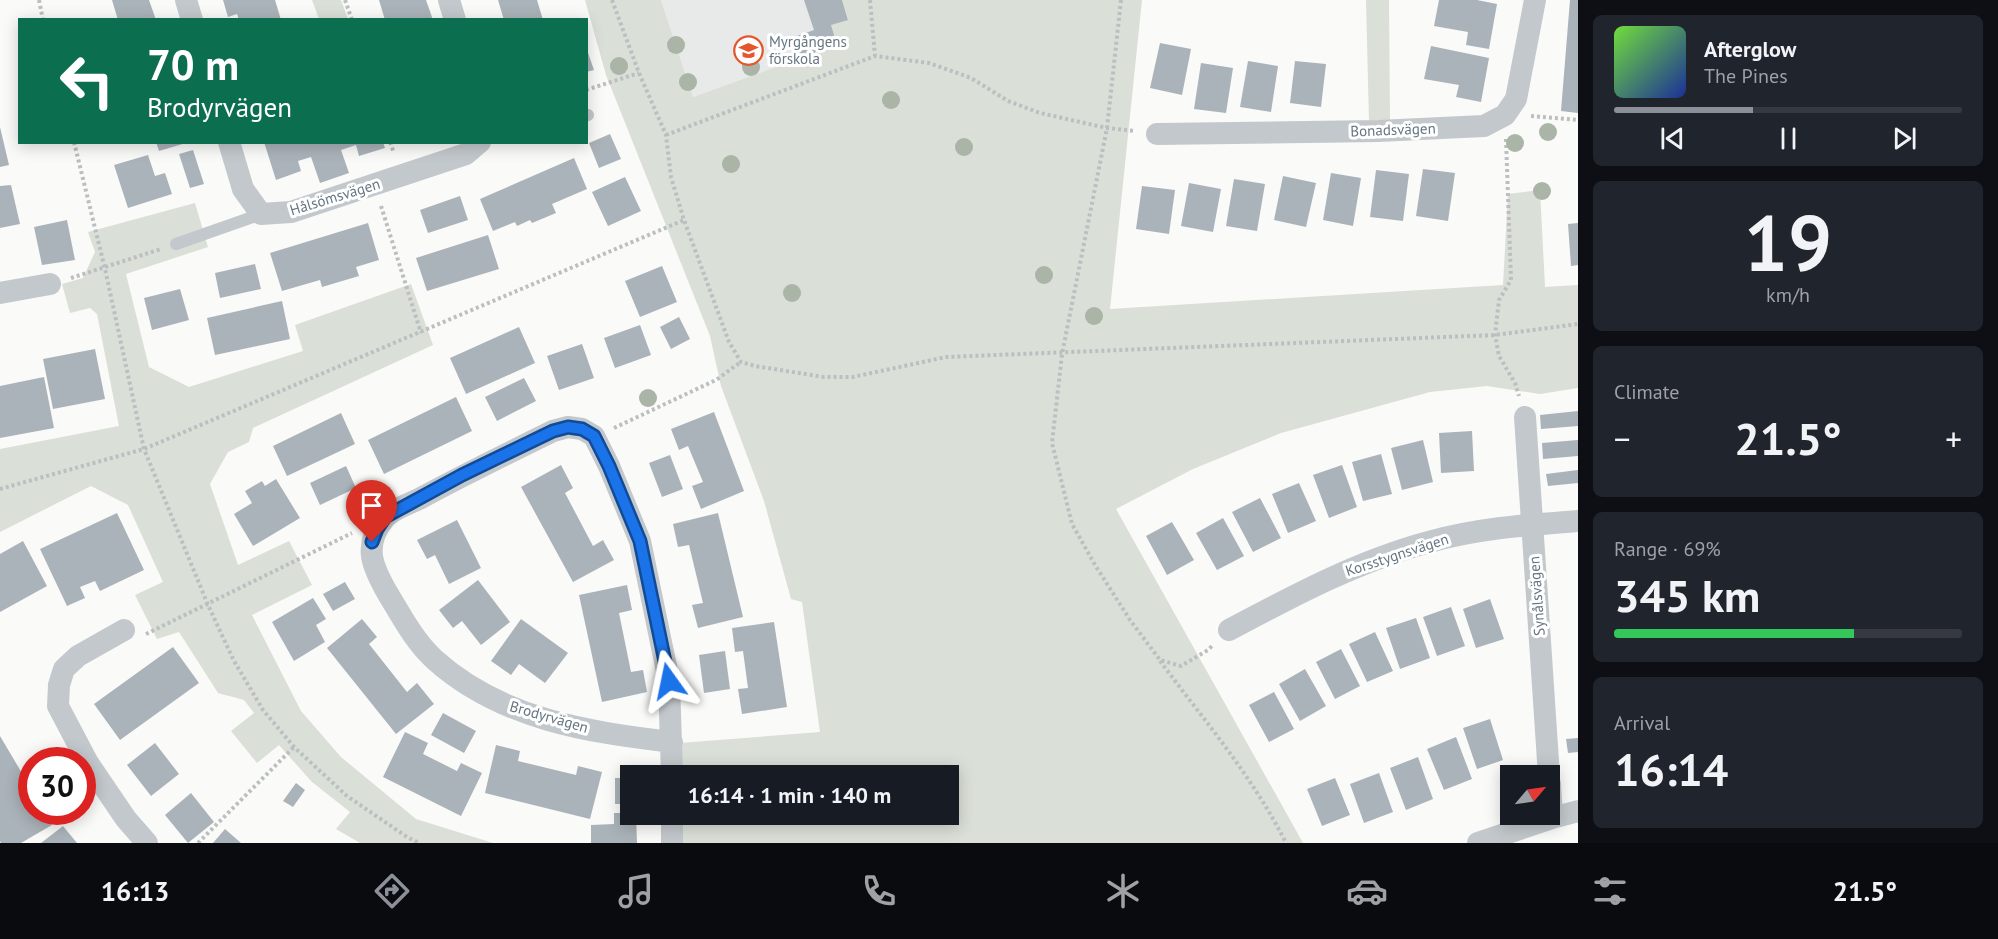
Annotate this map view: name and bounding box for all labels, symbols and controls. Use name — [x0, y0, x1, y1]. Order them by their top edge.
place label: Myrgångens förskola — [769, 32, 847, 68]
school or university icon: Myrgångens förskola — [732, 35, 764, 67]
text: Afterglow — [1704, 35, 1796, 63]
text: 70 m — [147, 37, 239, 92]
icon: left — [48, 42, 126, 120]
text: The Pines — [1704, 63, 1788, 89]
text: Brodyrvägen — [147, 90, 292, 124]
street label: Bonadsvägen — [1350, 119, 1436, 140]
icon: previous — [1656, 122, 1689, 155]
icon: pause — [1772, 122, 1805, 155]
icon: next — [1888, 122, 1921, 155]
street label: Hålsömsvägen — [287, 174, 382, 219]
text: 19 — [1744, 192, 1832, 293]
text: km/h — [1766, 282, 1810, 308]
text: Climate — [1614, 379, 1680, 405]
text: 21.5° — [1734, 409, 1842, 467]
text: − — [1614, 417, 1631, 460]
text: + — [1945, 417, 1962, 460]
pin — [346, 480, 397, 542]
icon: arrive — [355, 489, 388, 522]
street label: Korsstygnsvägen — [1343, 529, 1451, 580]
text: Range · 69% — [1614, 536, 1721, 562]
street label: Synålsvägen — [1524, 556, 1549, 637]
text: 345 km — [1614, 566, 1760, 624]
position arrow — [637, 649, 701, 713]
street label: Brodyrvägen — [508, 696, 591, 737]
text: Arrival — [1614, 710, 1670, 736]
text: 16:14 — [1614, 740, 1728, 798]
speed limit sign: 30 — [18, 747, 96, 825]
north arrow — [1500, 765, 1560, 825]
map controls — [1500, 765, 1560, 825]
text: 16:14 · 1 min · 140 m — [688, 781, 891, 809]
icon: directions — [371, 870, 413, 912]
icon: music — [615, 870, 657, 912]
icon: phone — [858, 870, 900, 912]
icon: climate — [1102, 870, 1144, 912]
icon: car — [1346, 870, 1388, 912]
icon: filters — [1589, 870, 1631, 912]
text: 16:13 — [101, 874, 169, 908]
text: 21.5° — [1833, 874, 1897, 908]

